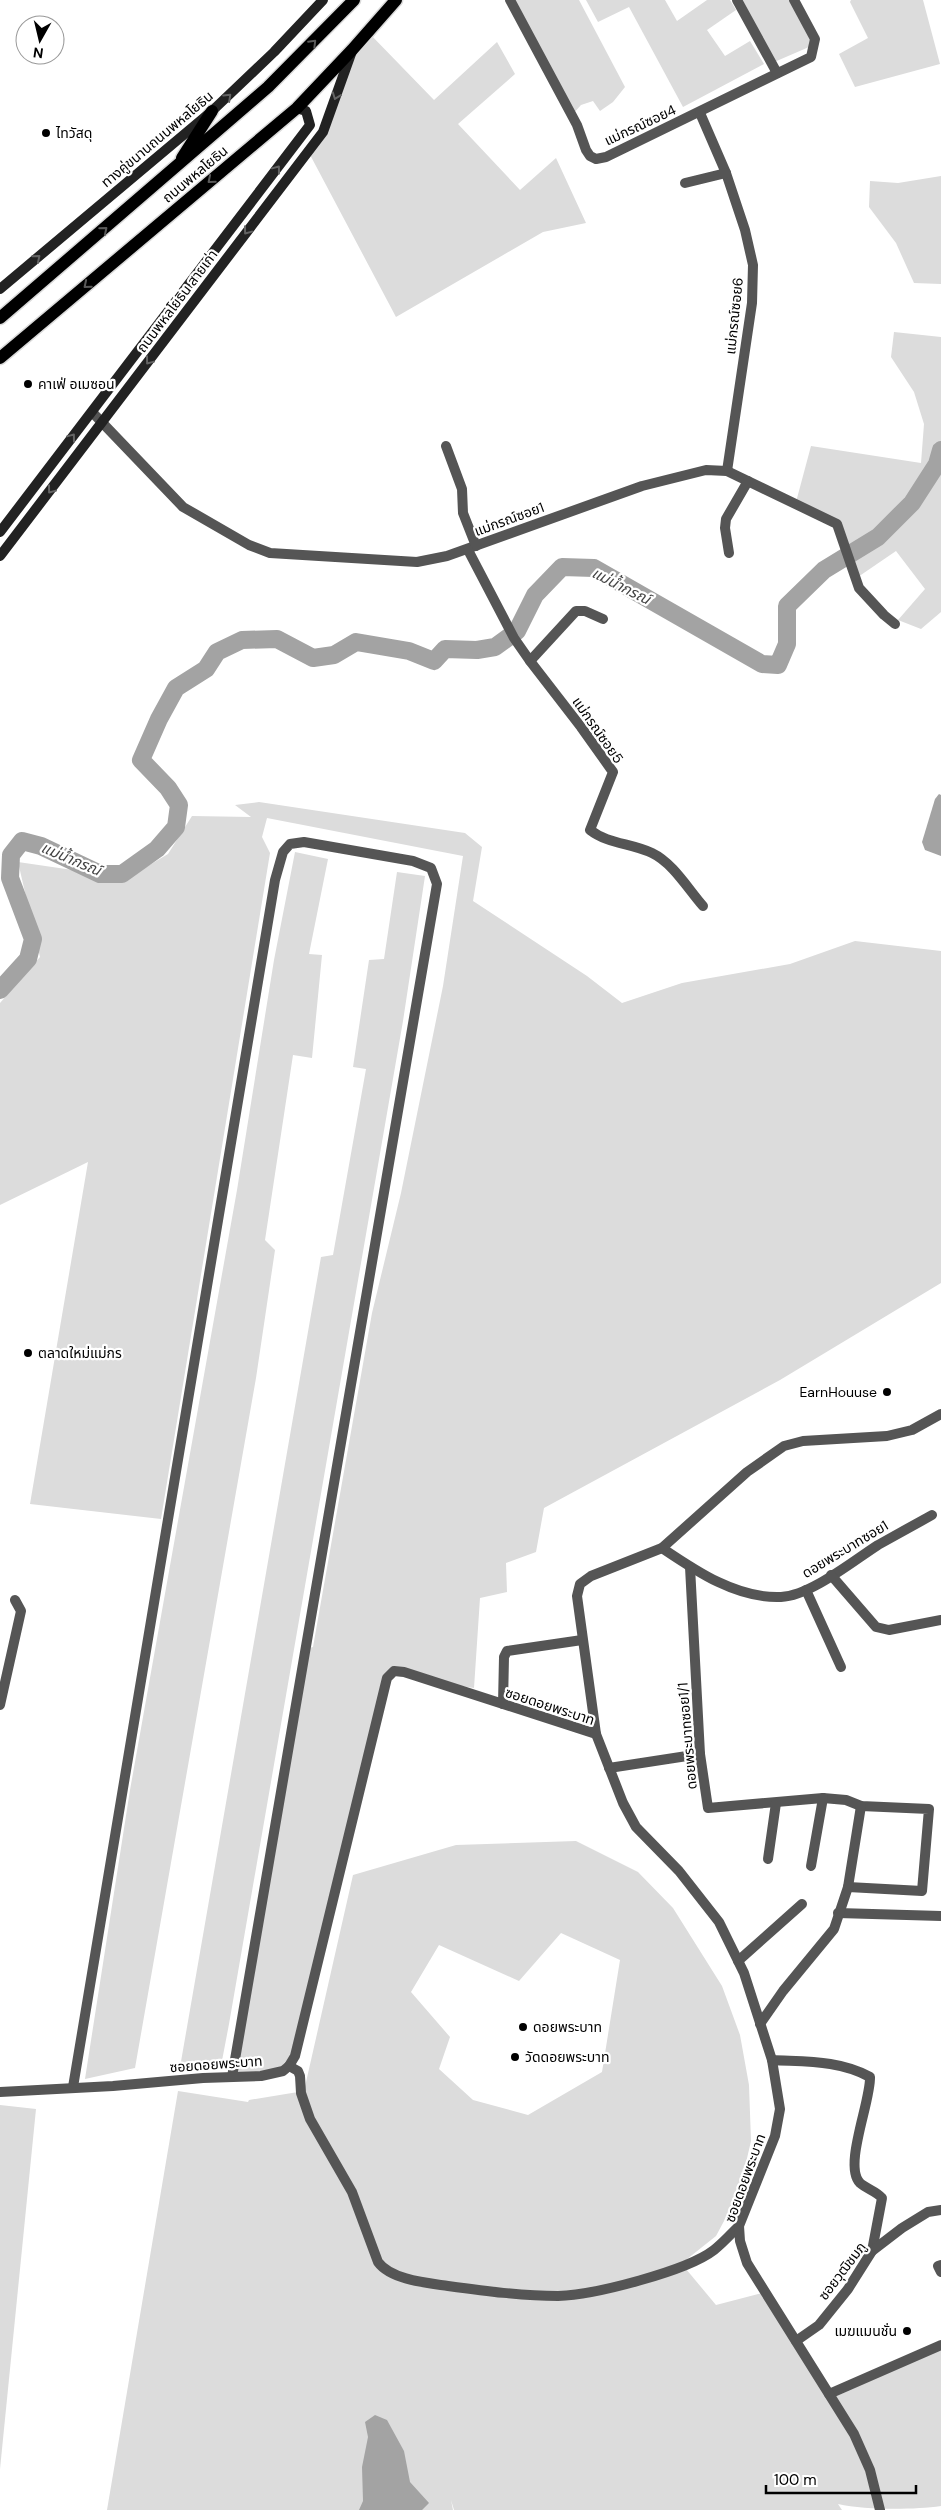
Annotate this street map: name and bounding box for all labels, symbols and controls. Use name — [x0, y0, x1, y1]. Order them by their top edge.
north arrow — [15, 15, 65, 65]
one-way arrow — [307, 40, 316, 49]
text: N — [32, 43, 45, 62]
street label: ทางคู่ขนานถนนพหลโยธิน — [98, 87, 216, 191]
one-way arrow — [332, 92, 342, 100]
one-way arrow — [223, 93, 232, 102]
street label: แม่กรณ์ซอย4 — [601, 100, 679, 149]
place label: ไทวัสดุ — [55, 124, 92, 142]
marker: ไทวัสดุ — [40, 127, 52, 139]
street label: ถนนพหลโยธิน — [159, 142, 231, 206]
one-way arrow — [271, 166, 279, 175]
one-way arrow — [208, 175, 217, 183]
one-way arrow — [245, 225, 253, 234]
one-way arrow — [98, 227, 107, 236]
street label: ถนนพหลโยธิน สายเก่า — [133, 246, 221, 356]
one-way arrow — [32, 255, 41, 264]
street label: แม่กรณ์ซอย6 — [721, 277, 747, 355]
one-way arrow — [83, 279, 92, 288]
one-way arrow — [147, 355, 155, 364]
place label: คาเฟ่ อเมซอน — [38, 375, 115, 393]
marker: คาเฟ่ อเมซอน — [22, 378, 34, 390]
one-way arrow — [66, 433, 75, 443]
one-way arrow — [48, 484, 56, 493]
street label: แม่กรณ์ซอย1 — [472, 498, 546, 540]
water label: แม่น้ำกรณ์ — [588, 562, 657, 611]
street label: แม่กรณ์ซอย5 — [568, 693, 628, 767]
water label: แม่น้ำกรณ์ — [38, 837, 107, 882]
place label: ตลาดใหม่แม่กร — [38, 1344, 122, 1362]
marker: ตลาดใหม่แม่กร — [22, 1347, 34, 1359]
place label: EarnHouuse — [799, 1383, 877, 1401]
marker: EarnHouuse — [881, 1386, 893, 1398]
street label: ดอยพระบาทซอย1 — [799, 1516, 891, 1582]
street label: ดอยพระบาทซอย1/1 — [673, 1682, 701, 1790]
street label: ซอยดอยพระบาท — [503, 1683, 597, 1729]
place label: ดอยพระบาท — [533, 2018, 602, 2036]
marker: ดอยพระบาท — [517, 2021, 529, 2033]
place label: วัดดอยพระบาท — [525, 2048, 609, 2066]
marker: วัดดอยพระบาท — [509, 2051, 521, 2063]
street label: ซอยดอยพระบาท — [169, 2052, 263, 2076]
street label: ซอยดอยพระบาท — [721, 2131, 769, 2225]
street label: ซอยวุฒิชมภู — [814, 2238, 870, 2304]
place label: เมฆแมนชั่น — [834, 2322, 897, 2340]
marker: เมฆแมนชั่น — [901, 2325, 913, 2337]
scale bar — [766, 2462, 916, 2494]
text: 100 m — [774, 2470, 817, 2490]

